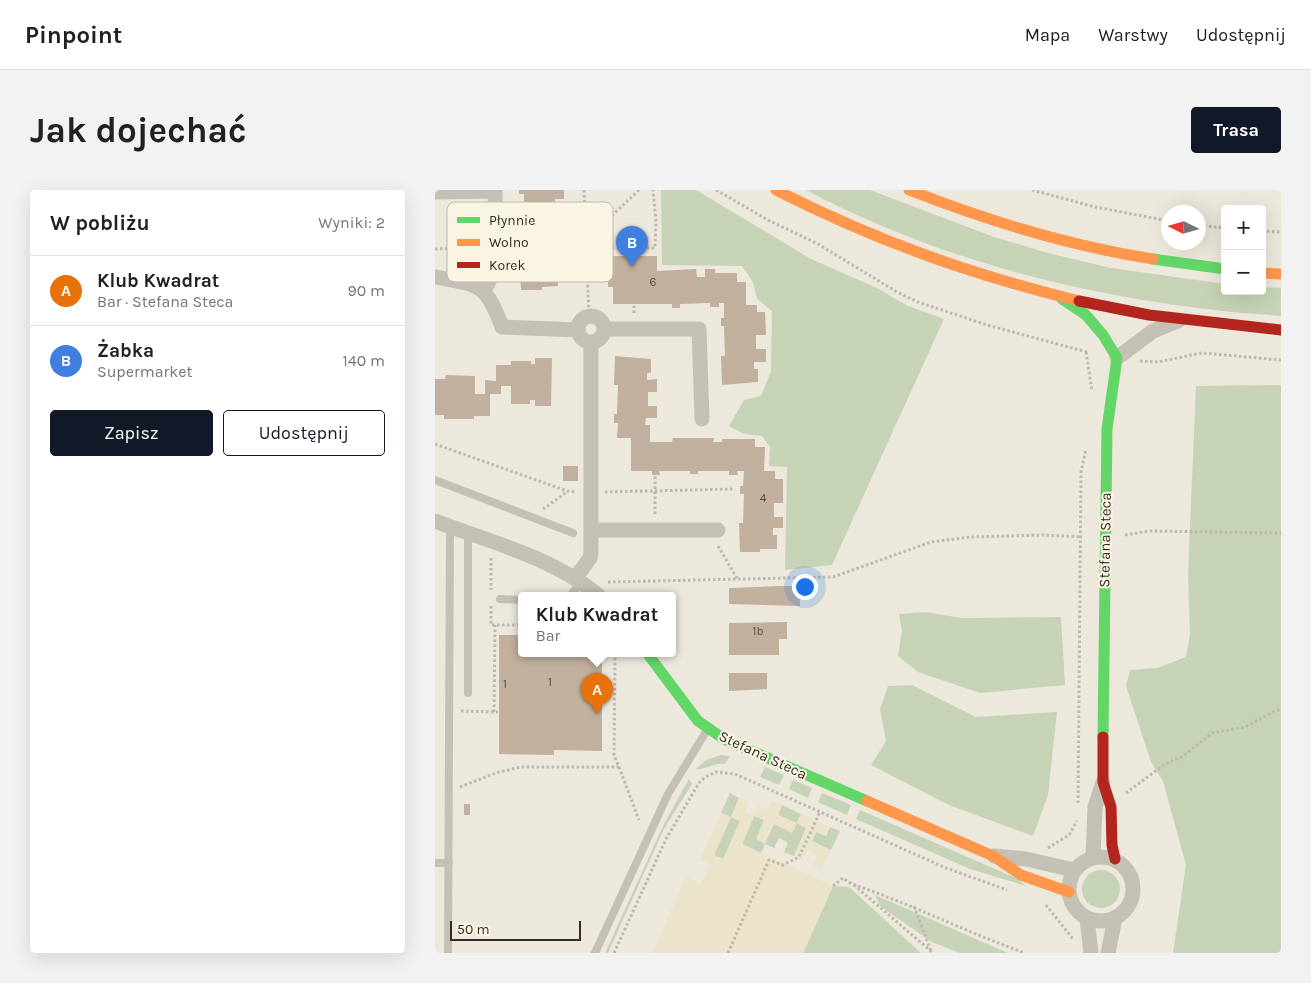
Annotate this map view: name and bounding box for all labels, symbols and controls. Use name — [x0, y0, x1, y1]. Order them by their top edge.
text: Pinpoint — [25, 21, 122, 49]
text: Mapa — [1025, 24, 1070, 46]
text: Warstwy — [1098, 24, 1168, 46]
text: Udostępnij — [1196, 24, 1286, 46]
button: Trasa — [1191, 107, 1281, 153]
text: Jak dojechać — [30, 110, 246, 151]
legend — [447, 202, 613, 282]
north arrow — [1161, 205, 1206, 250]
map controls — [1221, 205, 1266, 295]
button: + — [1221, 205, 1266, 250]
text: W pobliżu — [50, 211, 150, 235]
text: Płynnie — [489, 212, 535, 229]
text: Wyniki: 2 — [318, 213, 385, 232]
pin: B — [616, 226, 648, 267]
text: Wolno — [489, 234, 529, 251]
button: − — [1221, 250, 1266, 295]
text: Korek — [489, 257, 525, 274]
text: Klub Kwadrat — [97, 270, 219, 292]
house number: 6 — [650, 275, 657, 289]
text: A — [61, 281, 71, 300]
text: 90 m — [347, 281, 385, 300]
text: Bar · Stefana Steca — [97, 292, 233, 311]
text: Żabka — [97, 340, 154, 362]
text: B — [61, 351, 71, 370]
text: 140 m — [343, 351, 385, 370]
text: Supermarket — [97, 362, 193, 381]
button: Zapisz — [50, 410, 213, 456]
button: Udostępnij — [223, 410, 385, 456]
house number: 4 — [760, 491, 767, 505]
street label: Stefana Steca — [1095, 492, 1115, 588]
your location — [792, 574, 818, 600]
popup — [518, 592, 676, 657]
text: Klub Kwadrat — [536, 604, 658, 626]
house number: 1b — [752, 624, 764, 638]
text: Bar — [536, 626, 560, 645]
pin: A — [581, 673, 613, 714]
house number: 1 — [548, 675, 552, 689]
house number: 1 — [503, 677, 507, 691]
street label: Stefana Steca — [716, 727, 810, 783]
scale bar — [450, 918, 581, 941]
text: 50 m — [457, 921, 490, 938]

